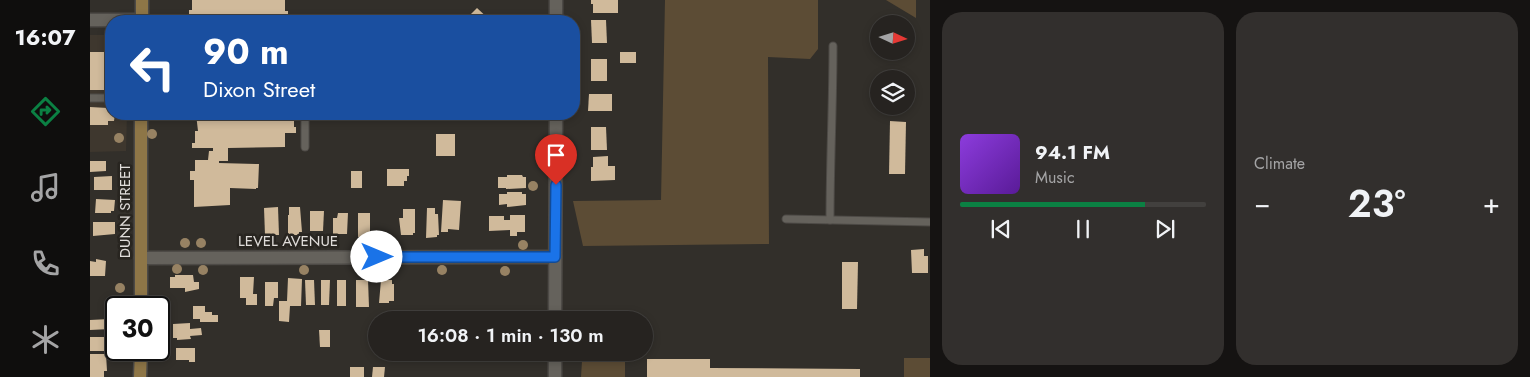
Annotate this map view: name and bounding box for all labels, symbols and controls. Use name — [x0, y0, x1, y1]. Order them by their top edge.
north arrow — [870, 15, 915, 60]
map controls — [870, 15, 915, 115]
text: 16:07 — [15, 21, 75, 53]
text: 90 m — [203, 27, 289, 77]
icon: left — [120, 35, 185, 100]
button: layers — [870, 70, 915, 115]
text: Dixon Street — [203, 73, 315, 105]
icon: directions — [28, 94, 63, 129]
pin — [535, 134, 577, 185]
text: 94.1 FM — [1035, 139, 1110, 166]
icon: arrive — [542, 141, 570, 169]
text: Climate — [1254, 152, 1305, 175]
street label: DUNN STREET — [114, 164, 136, 258]
text: Music — [1035, 166, 1075, 189]
icon: music — [28, 170, 63, 205]
text: 23° — [1348, 176, 1405, 231]
text: − — [1254, 183, 1271, 224]
text: + — [1483, 183, 1500, 224]
icon: previous — [987, 215, 1015, 243]
icon: pause — [1069, 215, 1097, 243]
icon: next — [1151, 215, 1179, 243]
street label: LEVEL AVENUE — [238, 230, 338, 252]
position arrow — [350, 230, 402, 282]
icon: phone — [28, 246, 63, 281]
speed limit sign: 30 — [105, 296, 170, 361]
icon: climate — [28, 322, 63, 357]
text: 16:08 · 1 min · 130 m — [418, 322, 604, 349]

